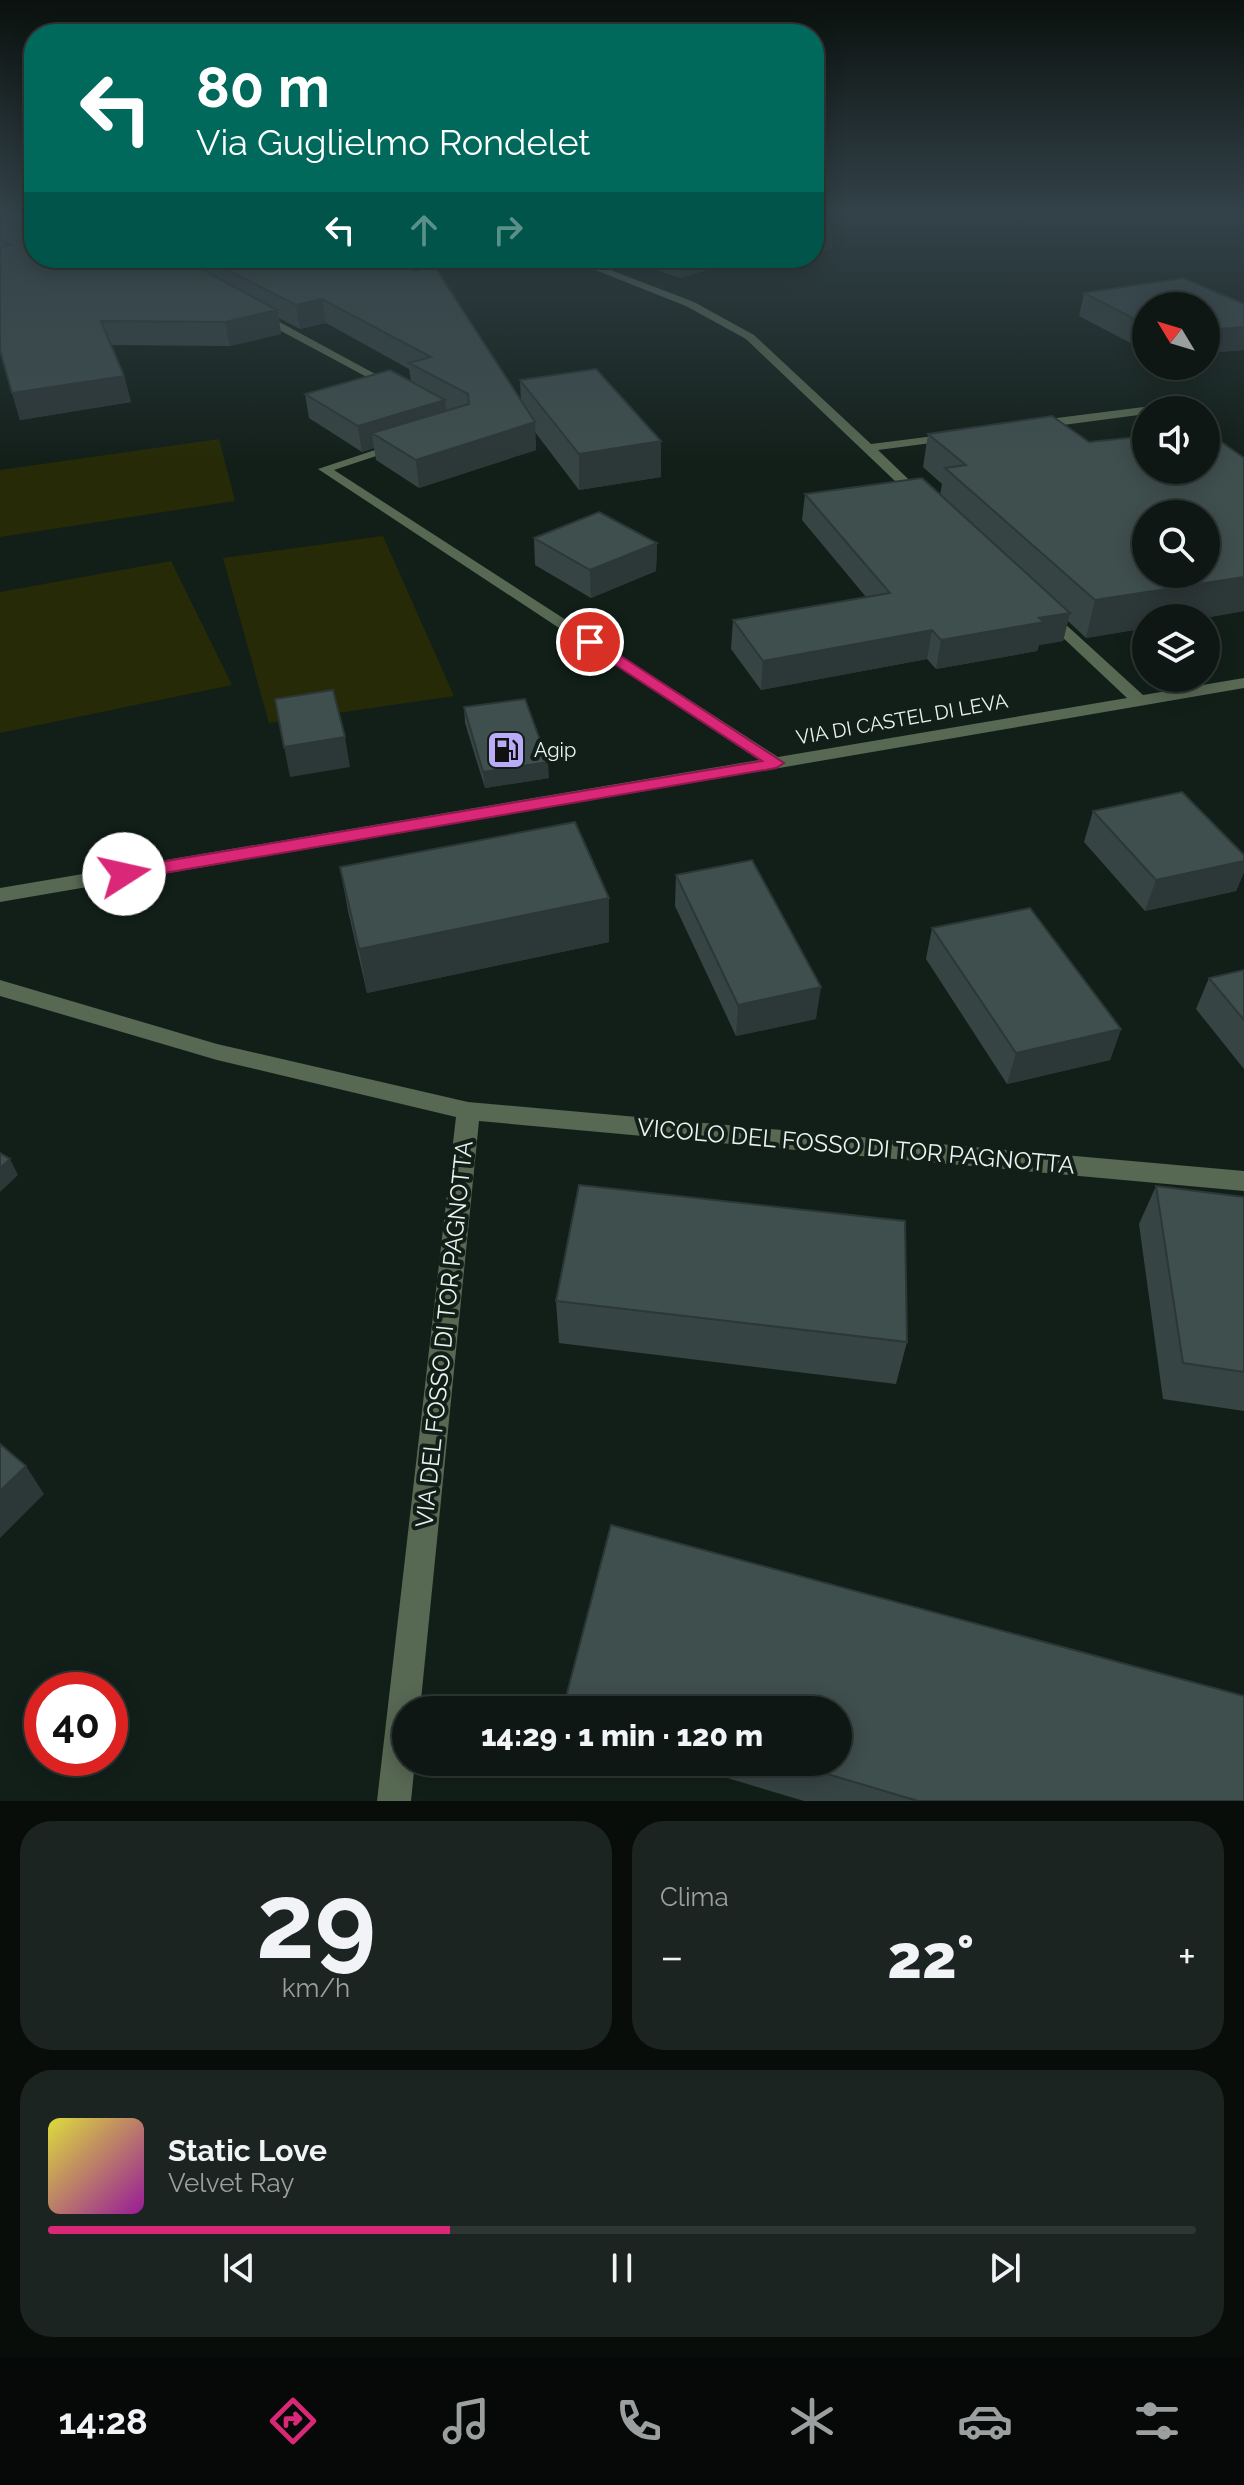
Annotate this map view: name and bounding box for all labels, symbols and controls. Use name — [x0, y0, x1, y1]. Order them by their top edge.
text: 80 m — [196, 54, 330, 120]
icon: left — [64, 56, 168, 160]
text: Via Guglielmo Rondelet — [196, 121, 590, 163]
icon: left — [318, 208, 362, 252]
icon: ahead — [402, 208, 446, 252]
icon: right — [486, 208, 530, 252]
north arrow — [1132, 292, 1220, 380]
map controls — [1132, 292, 1220, 692]
button: sound — [1132, 396, 1220, 484]
button: search — [1132, 500, 1220, 588]
button: layers — [1132, 604, 1220, 692]
pin — [556, 608, 624, 676]
icon: arrive — [568, 620, 612, 664]
street label: VIA DI CASTEL DI LEVA — [794, 688, 1010, 749]
fuel station icon: Agip — [485, 729, 527, 771]
place label: Agip — [534, 738, 576, 762]
position arrow — [82, 832, 166, 916]
street label: VICOLO DEL FOSSO DI TOR PAGNOTTA — [636, 1112, 1076, 1180]
street label: VIA DEL FOSSO DI TOR PAGNOTTA — [409, 1139, 479, 1529]
speed limit sign: 40 — [24, 1672, 128, 1776]
text: 14:29 · 1 min · 120 m — [481, 1718, 763, 1753]
text: 29 — [256, 1860, 376, 1982]
text: Clima — [660, 1882, 729, 1912]
text: 22° — [887, 1922, 974, 1992]
text: − — [660, 1931, 684, 1982]
text: + — [1178, 1931, 1196, 1982]
text: km/h — [282, 1973, 350, 2003]
text: Static Love — [168, 2133, 327, 2168]
text: Velvet Ray — [168, 2168, 294, 2198]
icon: previous — [217, 2246, 261, 2290]
icon: pause — [600, 2246, 644, 2290]
icon: next — [983, 2246, 1027, 2290]
icon: directions — [265, 2393, 321, 2449]
icon: music — [438, 2393, 494, 2449]
icon: phone — [611, 2393, 667, 2449]
icon: climate — [784, 2393, 840, 2449]
icon: car — [957, 2393, 1013, 2449]
icon: filters — [1129, 2393, 1185, 2449]
text: 14:28 — [58, 2400, 148, 2442]

